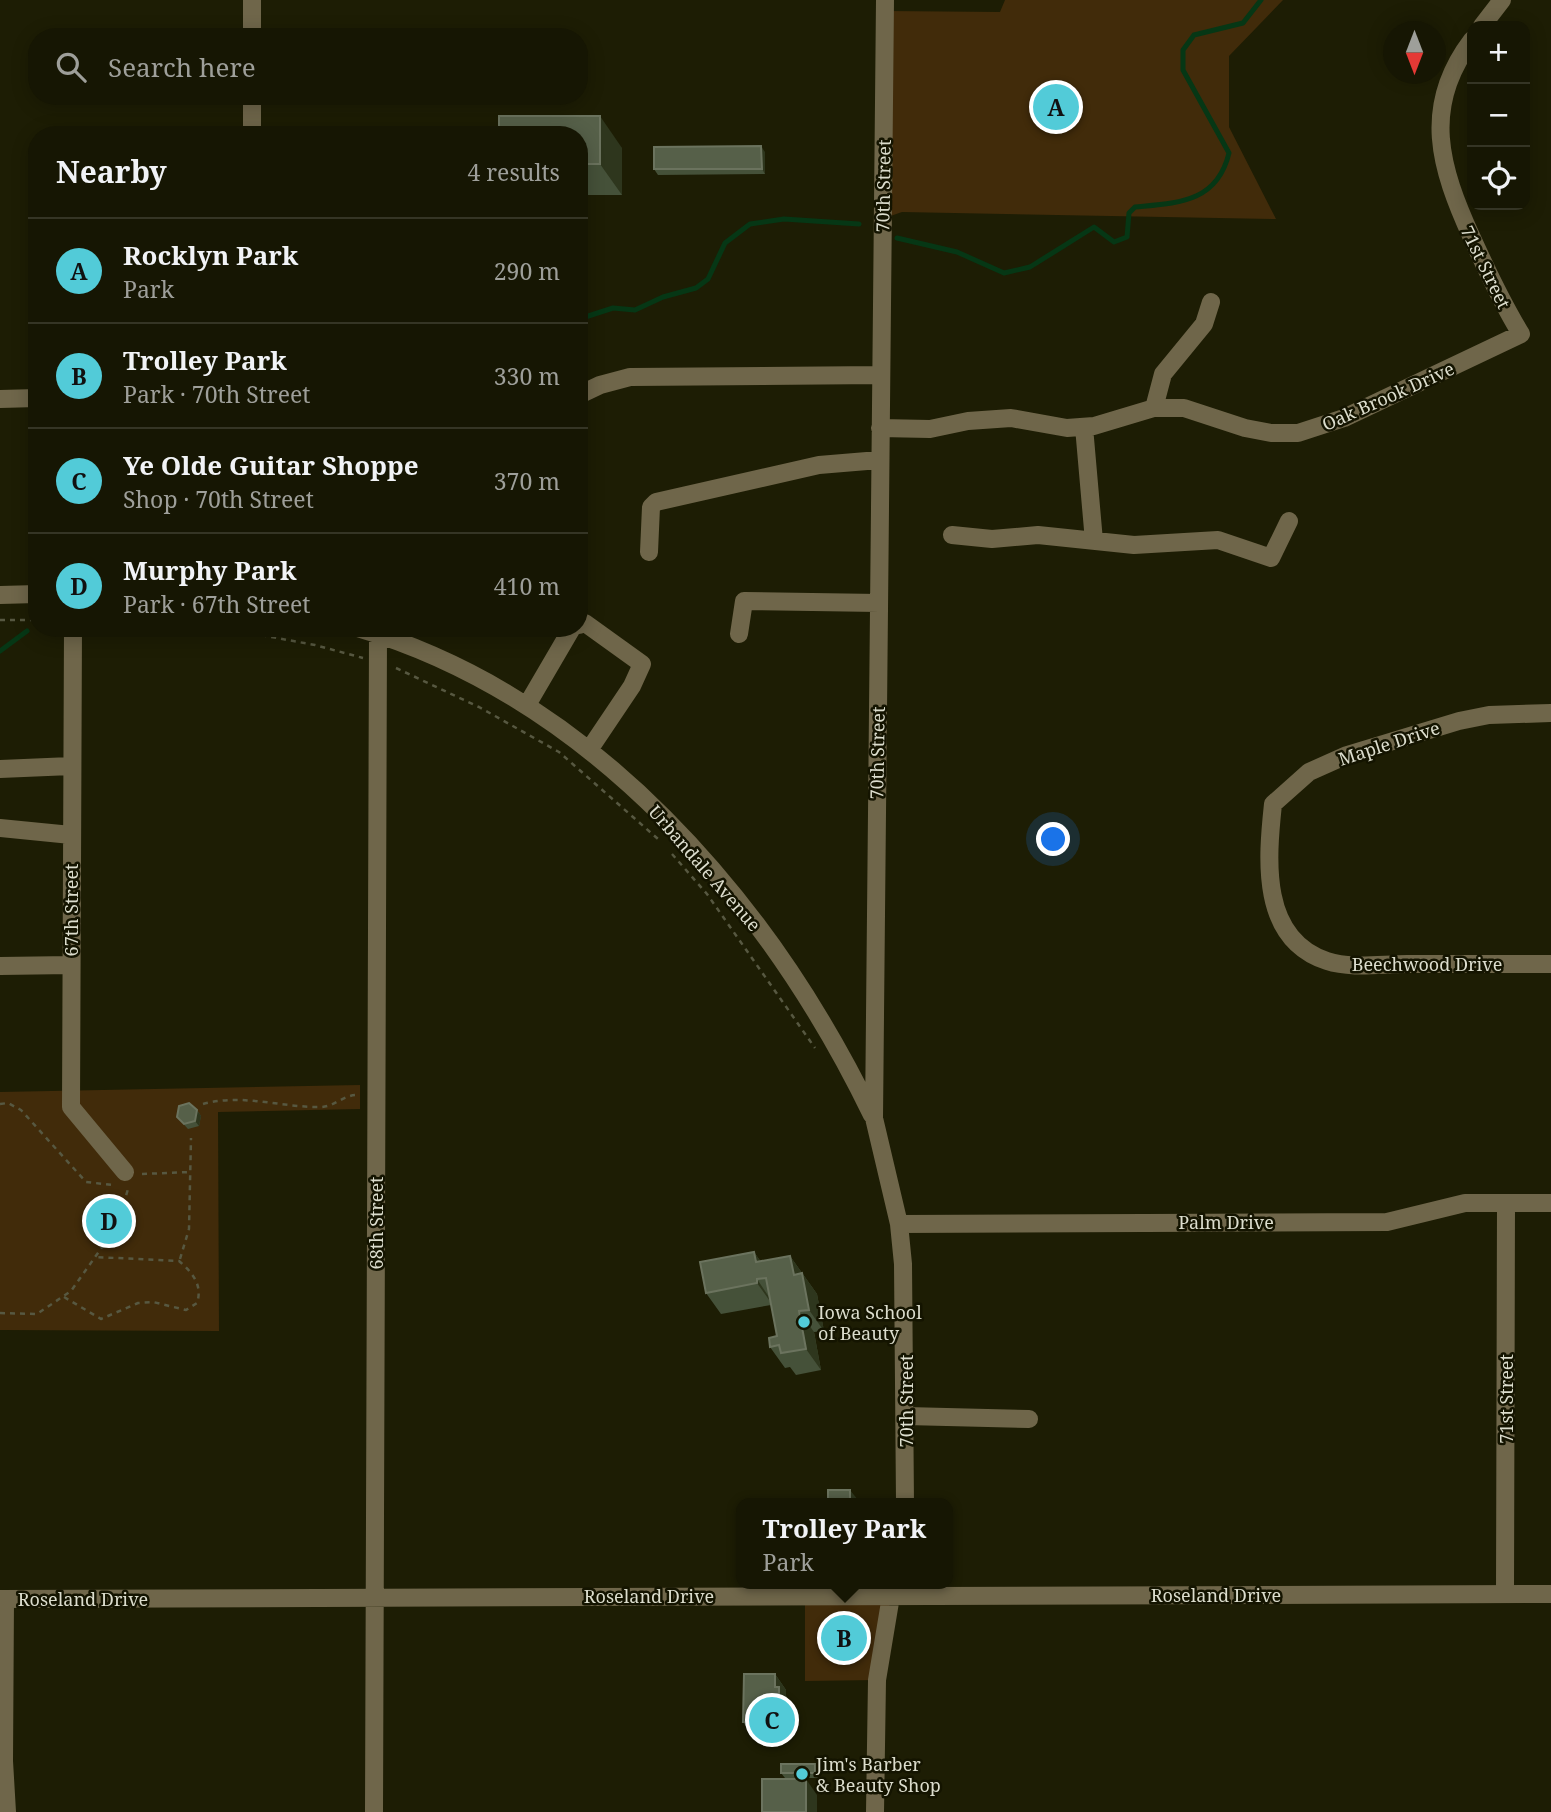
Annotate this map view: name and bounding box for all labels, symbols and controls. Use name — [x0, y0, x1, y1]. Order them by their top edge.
north arrow — [1383, 21, 1446, 84]
map controls — [1467, 21, 1530, 210]
button: + — [1467, 21, 1530, 84]
search box — [28, 28, 588, 105]
icon: search — [52, 48, 90, 86]
text: Search here — [108, 49, 256, 85]
pin: A — [1033, 81, 1079, 133]
button: − — [1467, 84, 1530, 147]
street label: 70th Street — [870, 139, 896, 233]
button: locate — [1467, 147, 1530, 210]
text: Nearby — [56, 151, 167, 192]
text: 4 results — [467, 156, 560, 188]
street label: 71st Street — [1456, 222, 1516, 312]
text: Rocklyn Park — [123, 237, 298, 273]
text: A — [70, 255, 88, 287]
text: 290 m — [494, 255, 560, 287]
text: Park — [123, 273, 174, 305]
text: Trolley Park — [123, 342, 287, 378]
street label: Oak Brook Drive — [1318, 356, 1458, 436]
text: B — [71, 360, 87, 392]
text: 330 m — [494, 360, 560, 392]
text: Park · 70th Street — [123, 378, 310, 410]
text: Ye Olde Guitar Shoppe — [123, 447, 419, 483]
text: C — [71, 465, 87, 497]
text: 370 m — [494, 465, 560, 497]
text: Shop · 70th Street — [123, 483, 314, 515]
text: Murphy Park — [123, 552, 296, 588]
text: D — [70, 570, 88, 602]
text: 410 m — [494, 570, 560, 602]
text: Park · 67th Street — [123, 588, 310, 620]
street label: 70th Street — [864, 706, 890, 800]
street label: Maple Drive — [1335, 715, 1443, 771]
street label: Urbandale Avenue — [644, 800, 766, 936]
your location — [1036, 822, 1070, 856]
street label: 67th Street — [59, 864, 83, 956]
street label: Beechwood Drive — [1352, 952, 1502, 976]
street label: 68th Street — [364, 1177, 388, 1269]
pin: D — [86, 1195, 132, 1247]
street label: Palm Drive — [1178, 1210, 1274, 1234]
place label: Iowa School of Beauty — [818, 1300, 922, 1345]
marker: Iowa School of Beauty — [796, 1314, 812, 1330]
street label: 71st Street — [1494, 1354, 1518, 1444]
street label: 70th Street — [894, 1355, 918, 1447]
popup — [736, 1498, 953, 1589]
text: Trolley Park — [763, 1510, 926, 1546]
text: Park — [763, 1546, 814, 1578]
street label: Roseland Drive — [1151, 1583, 1281, 1607]
street label: Roseland Drive — [584, 1584, 714, 1608]
street label: Roseland Drive — [18, 1587, 148, 1611]
pin: B — [821, 1612, 867, 1664]
pin: C — [749, 1694, 795, 1746]
place label: Jim's Barber & Beauty Shop — [815, 1752, 941, 1797]
marker: Jim's Barber & Beauty Shop — [794, 1766, 810, 1782]

